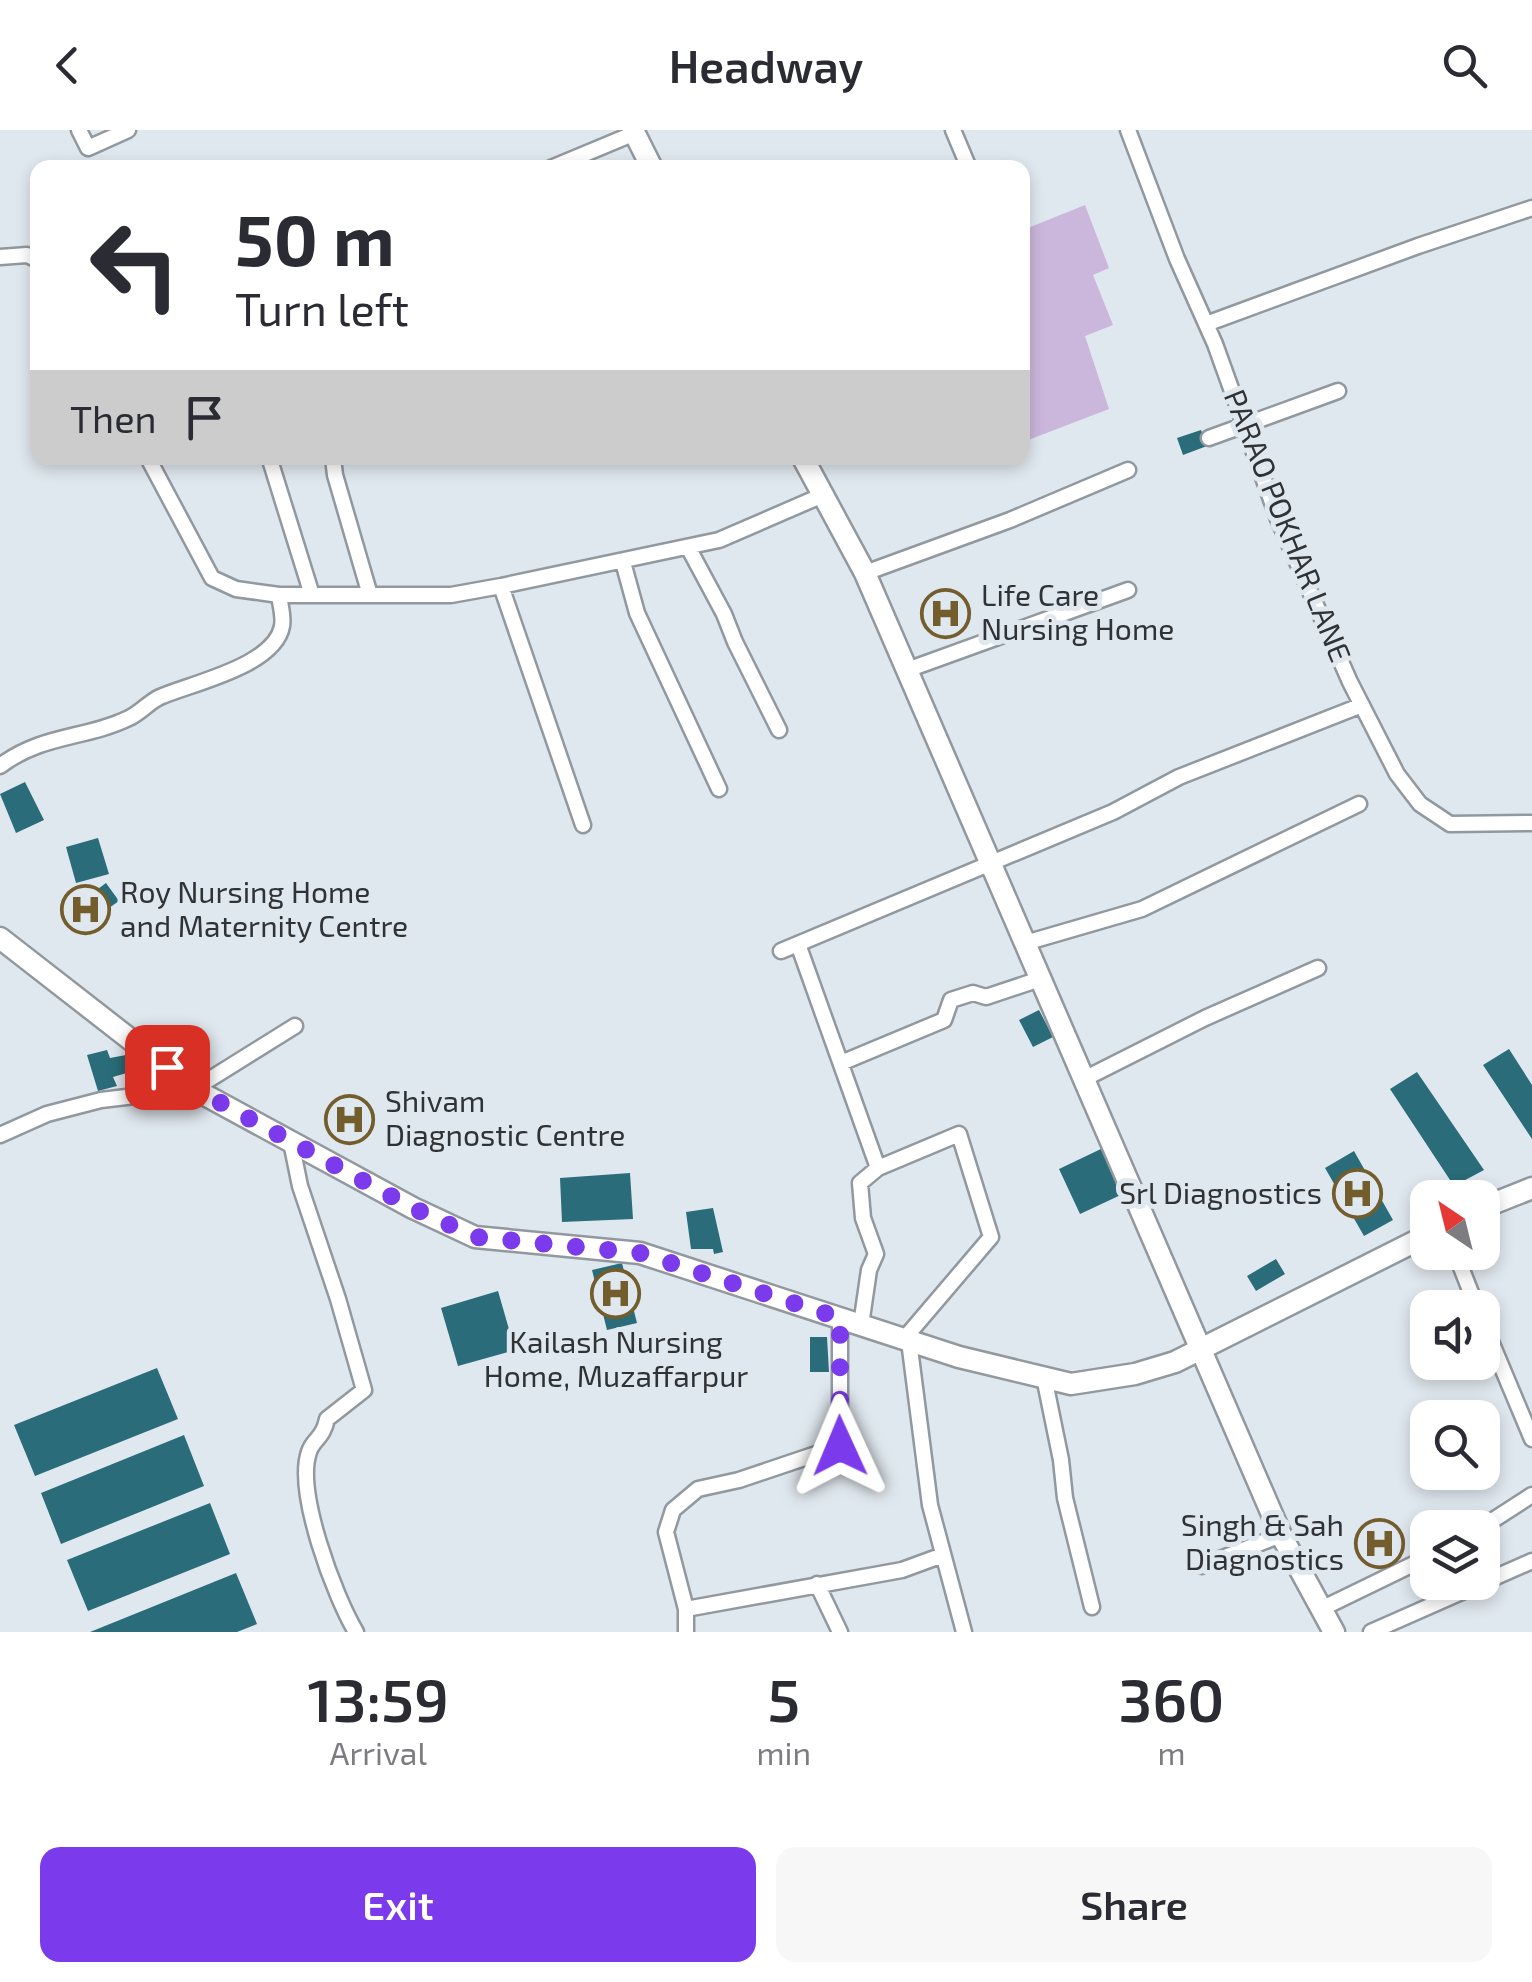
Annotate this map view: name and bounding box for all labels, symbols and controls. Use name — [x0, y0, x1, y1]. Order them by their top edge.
icon: back — [40, 38, 95, 93]
text: Headway — [669, 38, 863, 92]
icon: search — [1437, 38, 1492, 93]
text: 50 m — [235, 196, 395, 280]
icon: left — [70, 200, 200, 330]
text: Turn left — [235, 281, 409, 335]
street label: PARAO POKHAR LANE — [1218, 384, 1360, 667]
icon: arrive — [177, 390, 232, 445]
text: Then — [70, 395, 157, 441]
place label: Life Care Nursing Home — [981, 576, 1174, 646]
hospital icon: Life Care Nursing Home — [920, 587, 972, 639]
place label: Roy Nursing Home and Maternity Centre — [120, 873, 408, 943]
hospital icon: Roy Nursing Home and Maternity Centre — [59, 884, 111, 936]
pin — [125, 1025, 210, 1110]
icon: arrive — [140, 1040, 195, 1095]
place label: Shivam Diagnostic Centre — [385, 1082, 625, 1152]
hospital icon: Shivam Diagnostic Centre — [324, 1093, 376, 1145]
hospital icon: Srl Diagnostics — [1331, 1168, 1383, 1220]
place label: Srl Diagnostics — [1119, 1174, 1322, 1210]
north arrow — [1410, 1180, 1500, 1270]
map controls — [1410, 1180, 1500, 1600]
hospital icon: Kailash Nursing Home, Muzaffarpur — [590, 1268, 642, 1320]
button: sound — [1410, 1290, 1500, 1380]
place label: Kailash Nursing Home, Muzaffarpur — [484, 1323, 748, 1393]
position arrow — [788, 1394, 892, 1498]
button: search — [1410, 1400, 1500, 1490]
place label: Singh & Sah Diagnostics — [1181, 1506, 1344, 1576]
button: layers — [1410, 1510, 1500, 1600]
hospital icon: Singh & Sah Diagnostics — [1353, 1517, 1405, 1569]
text: 13:59 — [308, 1662, 449, 1734]
text: 5 — [767, 1662, 800, 1734]
text: 360 — [1119, 1662, 1224, 1734]
text: Arrival — [330, 1733, 427, 1771]
text: min — [756, 1733, 811, 1771]
text: m — [1157, 1733, 1186, 1771]
button: Exit — [40, 1847, 756, 1962]
button: Share — [776, 1847, 1492, 1962]

